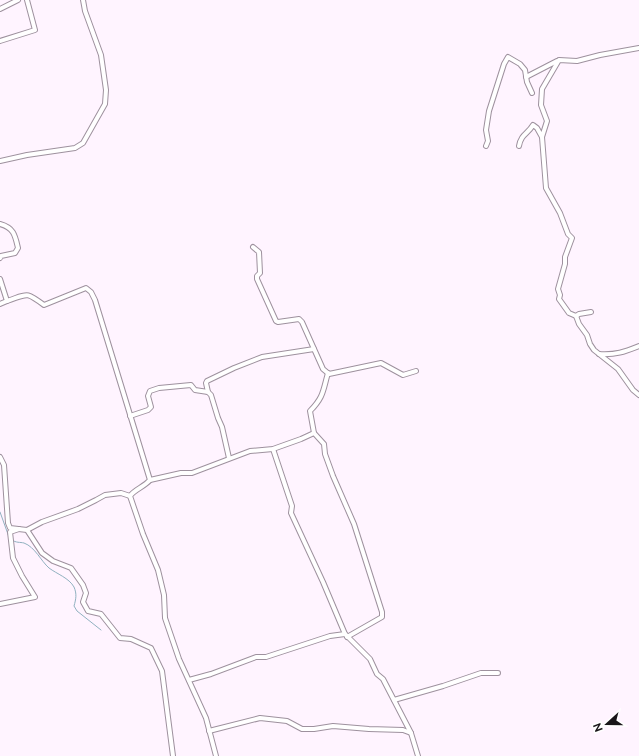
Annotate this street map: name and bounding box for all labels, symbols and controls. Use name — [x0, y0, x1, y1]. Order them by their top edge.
north arrow — [587, 704, 627, 744]
text: N — [591, 721, 606, 734]

